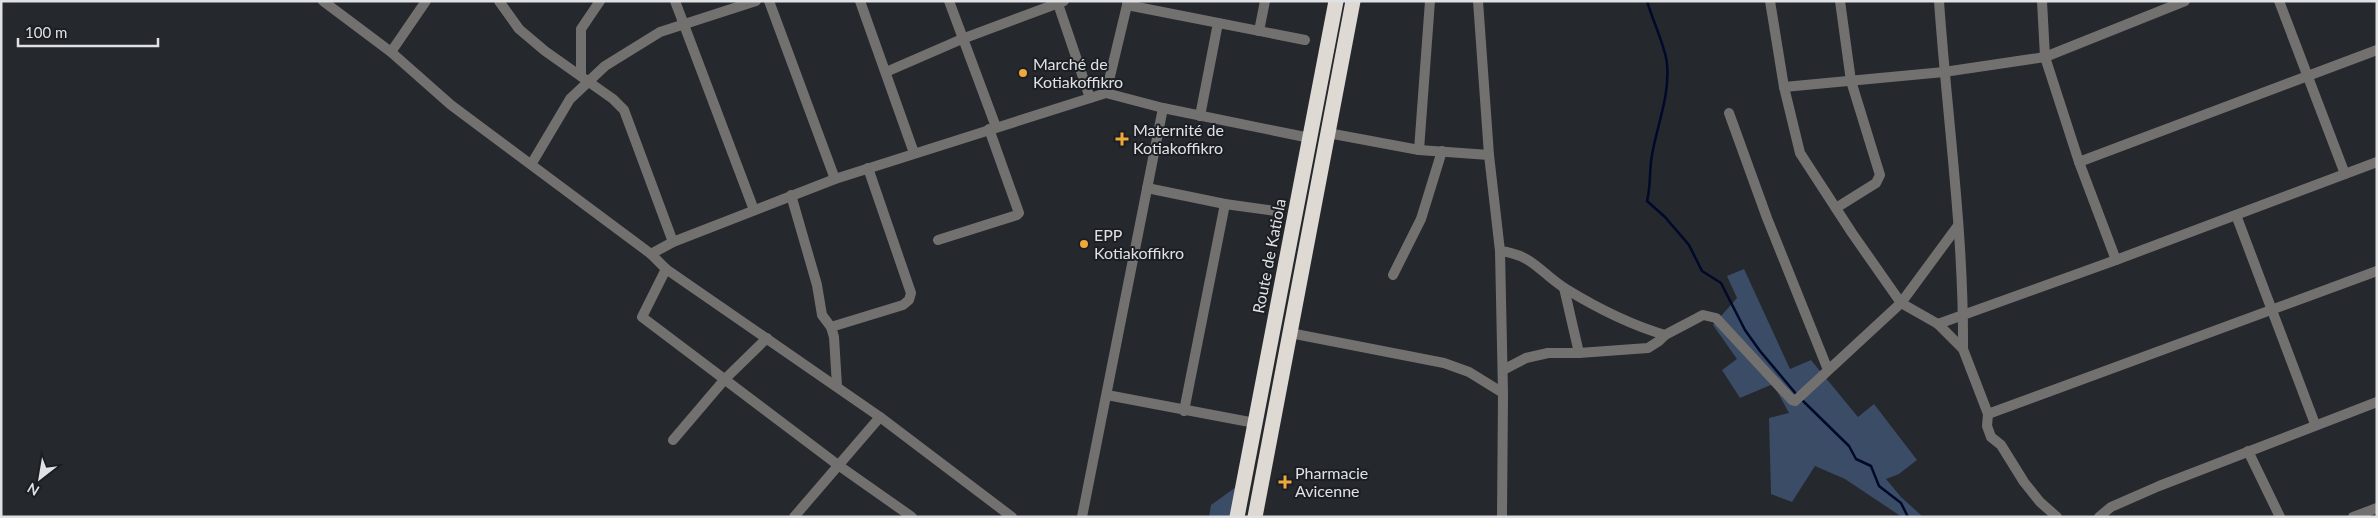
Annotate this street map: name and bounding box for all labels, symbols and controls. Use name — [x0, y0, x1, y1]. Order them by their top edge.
scale bar — [18, 15, 158, 47]
text: 100 m — [25, 23, 67, 41]
place label: Marché de Kotiakoffikro — [1033, 54, 1123, 91]
marker: Marché de Kotiakoffikro — [1017, 67, 1029, 79]
place label: Maternité de Kotiakoffikro — [1133, 120, 1224, 157]
marker: Maternité de Kotiakoffikro — [1115, 132, 1129, 146]
street label: Route de Katiola — [1248, 197, 1289, 315]
place label: EPP Kotiakoffikro — [1094, 225, 1184, 262]
marker: EPP Kotiakoffikro — [1078, 238, 1090, 250]
north arrow — [15, 453, 65, 503]
place label: Pharmacie Avicenne — [1295, 463, 1368, 500]
marker: Pharmacie Avicenne — [1279, 476, 1291, 488]
text: N — [24, 480, 42, 500]

